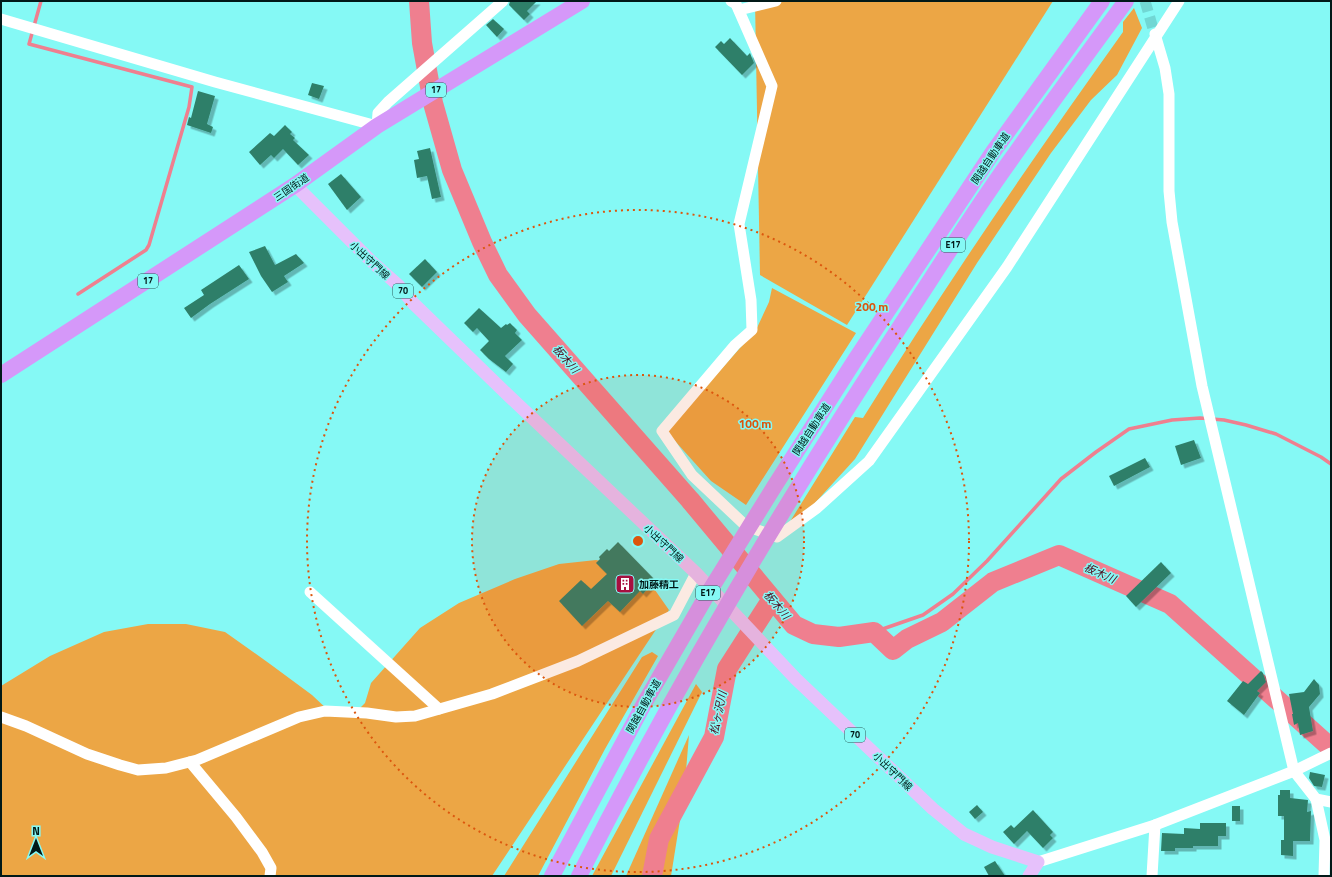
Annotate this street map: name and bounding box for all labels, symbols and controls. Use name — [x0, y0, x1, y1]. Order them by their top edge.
road number: 17 — [426, 83, 446, 97]
street label: 関越自動車道 — [967, 129, 1013, 187]
street label: 三国街道 — [271, 170, 312, 205]
street label: 小出守門線 — [346, 238, 393, 283]
road number: E17 — [941, 238, 965, 252]
road number: 17 — [138, 274, 158, 288]
road number: 70 — [393, 284, 413, 298]
text: 200 m — [856, 297, 888, 316]
water label: 板木川 — [549, 341, 584, 377]
street label: 関越自動車道 — [789, 400, 834, 459]
text: 100 m — [739, 414, 771, 433]
street label: 小出守門線 — [640, 521, 687, 566]
centre of rings — [631, 534, 645, 548]
water label: 板木川 — [1082, 559, 1119, 587]
building icon: 加藤精工 — [614, 573, 636, 595]
place label: 加藤精工 — [639, 577, 679, 592]
road number: E17 — [696, 586, 720, 600]
water label: 板木川 — [760, 587, 794, 624]
street label: 関越自動車道 — [622, 676, 665, 736]
water label: 松ヶ沢川 — [706, 689, 731, 736]
road number: 70 — [845, 728, 865, 742]
street label: 小出守門線 — [869, 749, 916, 794]
north arrow — [16, 821, 56, 861]
text: N — [32, 823, 40, 839]

